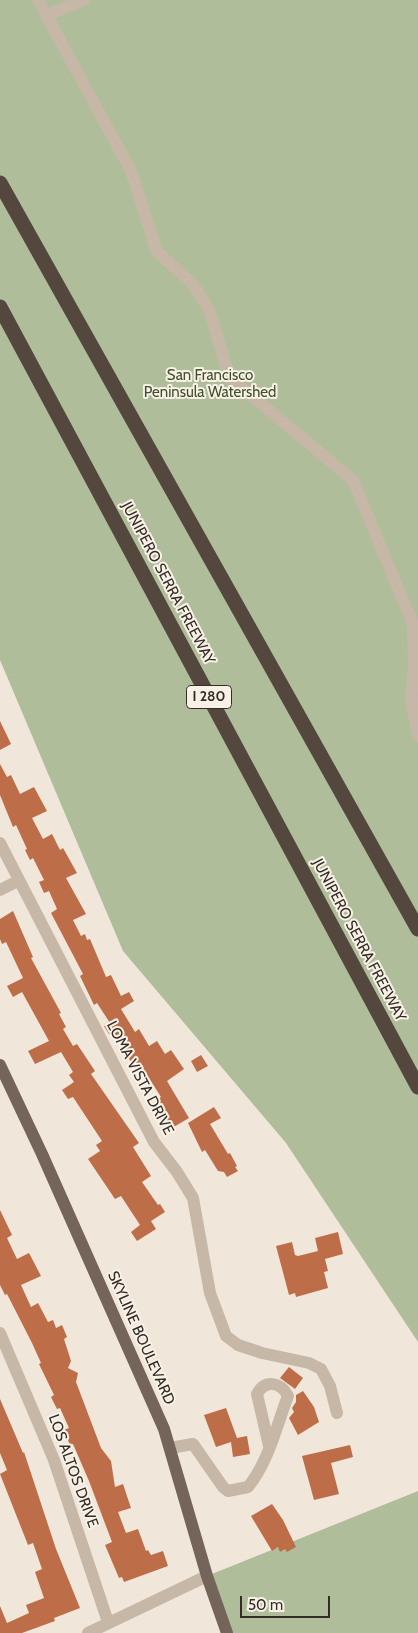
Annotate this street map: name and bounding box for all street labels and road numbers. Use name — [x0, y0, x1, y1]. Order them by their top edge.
street label: JUNIPERO SERRA FREEWAY — [117, 499, 219, 667]
road number: I 280 — [186, 686, 232, 709]
street label: JUNIPERO SERRA FREEWAY — [308, 856, 410, 1024]
street label: LOMA VISTA DRIVE — [102, 1018, 178, 1138]
street label: SKYLINE BOULEVARD — [103, 1269, 179, 1407]
street label: LOS ALTOS DRIVE — [44, 1412, 102, 1530]

